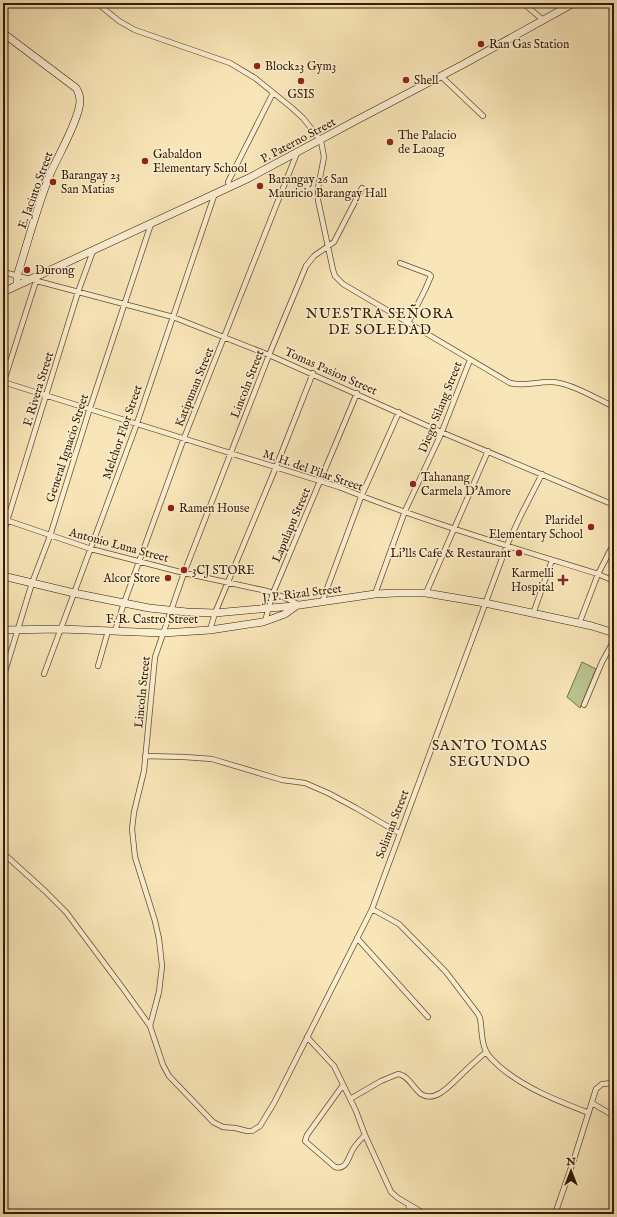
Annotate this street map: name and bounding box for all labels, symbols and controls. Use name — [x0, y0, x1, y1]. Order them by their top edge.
place label: Ran Gas Station — [489, 37, 570, 52]
marker: Ran Gas Station — [476, 39, 486, 49]
place label: Block23 Gym3 — [265, 59, 336, 74]
marker: Block23 Gym3 — [252, 61, 262, 71]
place label: Shell — [414, 73, 439, 88]
marker: Shell — [401, 75, 411, 85]
marker: GSIS — [296, 76, 306, 86]
place label: GSIS — [287, 87, 315, 102]
street label: P. Paterno Street — [258, 114, 338, 167]
place label: The Palacio de Laoag — [398, 128, 457, 157]
marker: The Palacio de Laoag — [385, 137, 395, 147]
place label: Gabaldon Elementary School — [153, 147, 248, 176]
street label: E. Jacinto Street — [15, 150, 57, 231]
marker: Gabaldon Elementary School — [140, 156, 150, 166]
place label: Barangay 23 San Matias — [61, 168, 120, 197]
place label: Barangay 26 San Mauricio Barangay Hall — [268, 172, 388, 201]
marker: Barangay 23 San Matias — [48, 177, 58, 187]
marker: Barangay 26 San Mauricio Barangay Hall — [255, 181, 265, 191]
place label: Durong — [35, 263, 75, 278]
marker: Durong — [22, 265, 32, 275]
district label: NUESTRA SEÑORA DE SOLEDAD — [306, 304, 454, 339]
street label: Tomas Pasion Street — [282, 344, 380, 399]
street label: Katipunan Street — [172, 345, 218, 429]
street label: Lincoln Street — [228, 348, 267, 420]
street label: F. Rivera Street — [20, 350, 57, 428]
street label: Diego Silang Street — [415, 359, 466, 455]
street label: Melchor Flor Street — [99, 383, 146, 481]
street label: General Ignacio Street — [43, 392, 92, 504]
street label: M. H. del Pilar Street — [261, 446, 365, 495]
place label: Tahanang Carmela D'Amore — [421, 470, 512, 499]
marker: Tahanang Carmela D'Amore — [408, 479, 418, 489]
street label: Lapulapu Street — [269, 485, 315, 565]
place label: Ramen House — [179, 501, 250, 516]
marker: Ramen House — [166, 503, 176, 513]
place label: Plaridel Elementary School — [489, 513, 584, 542]
marker: Plaridel Elementary School — [586, 522, 596, 532]
street label: Antonio Luna Street — [67, 525, 170, 566]
place label: Li'lls Cafe & Restaurant — [390, 546, 511, 561]
marker: Li'lls Cafe & Restaurant — [514, 548, 524, 558]
place label: 3CJ STORE — [192, 563, 255, 579]
marker: 3CJ STORE — [179, 565, 189, 575]
place label: Karmelli Hospital — [511, 566, 555, 596]
place label: Alcor Store — [102, 571, 160, 586]
marker: Alcor Store — [163, 573, 173, 583]
marker: Karmelli Hospital — [557, 574, 569, 586]
street label: J. P. Rizal Street — [259, 581, 343, 607]
street label: F. R. Castro Street — [106, 612, 198, 627]
street label: Lincoln Street — [131, 656, 154, 729]
district label: SANTO TOMAS SEGUNDO — [432, 737, 548, 771]
street label: Soliman Street — [372, 788, 412, 861]
north arrow — [551, 1151, 591, 1191]
text: N — [565, 1155, 576, 1169]

